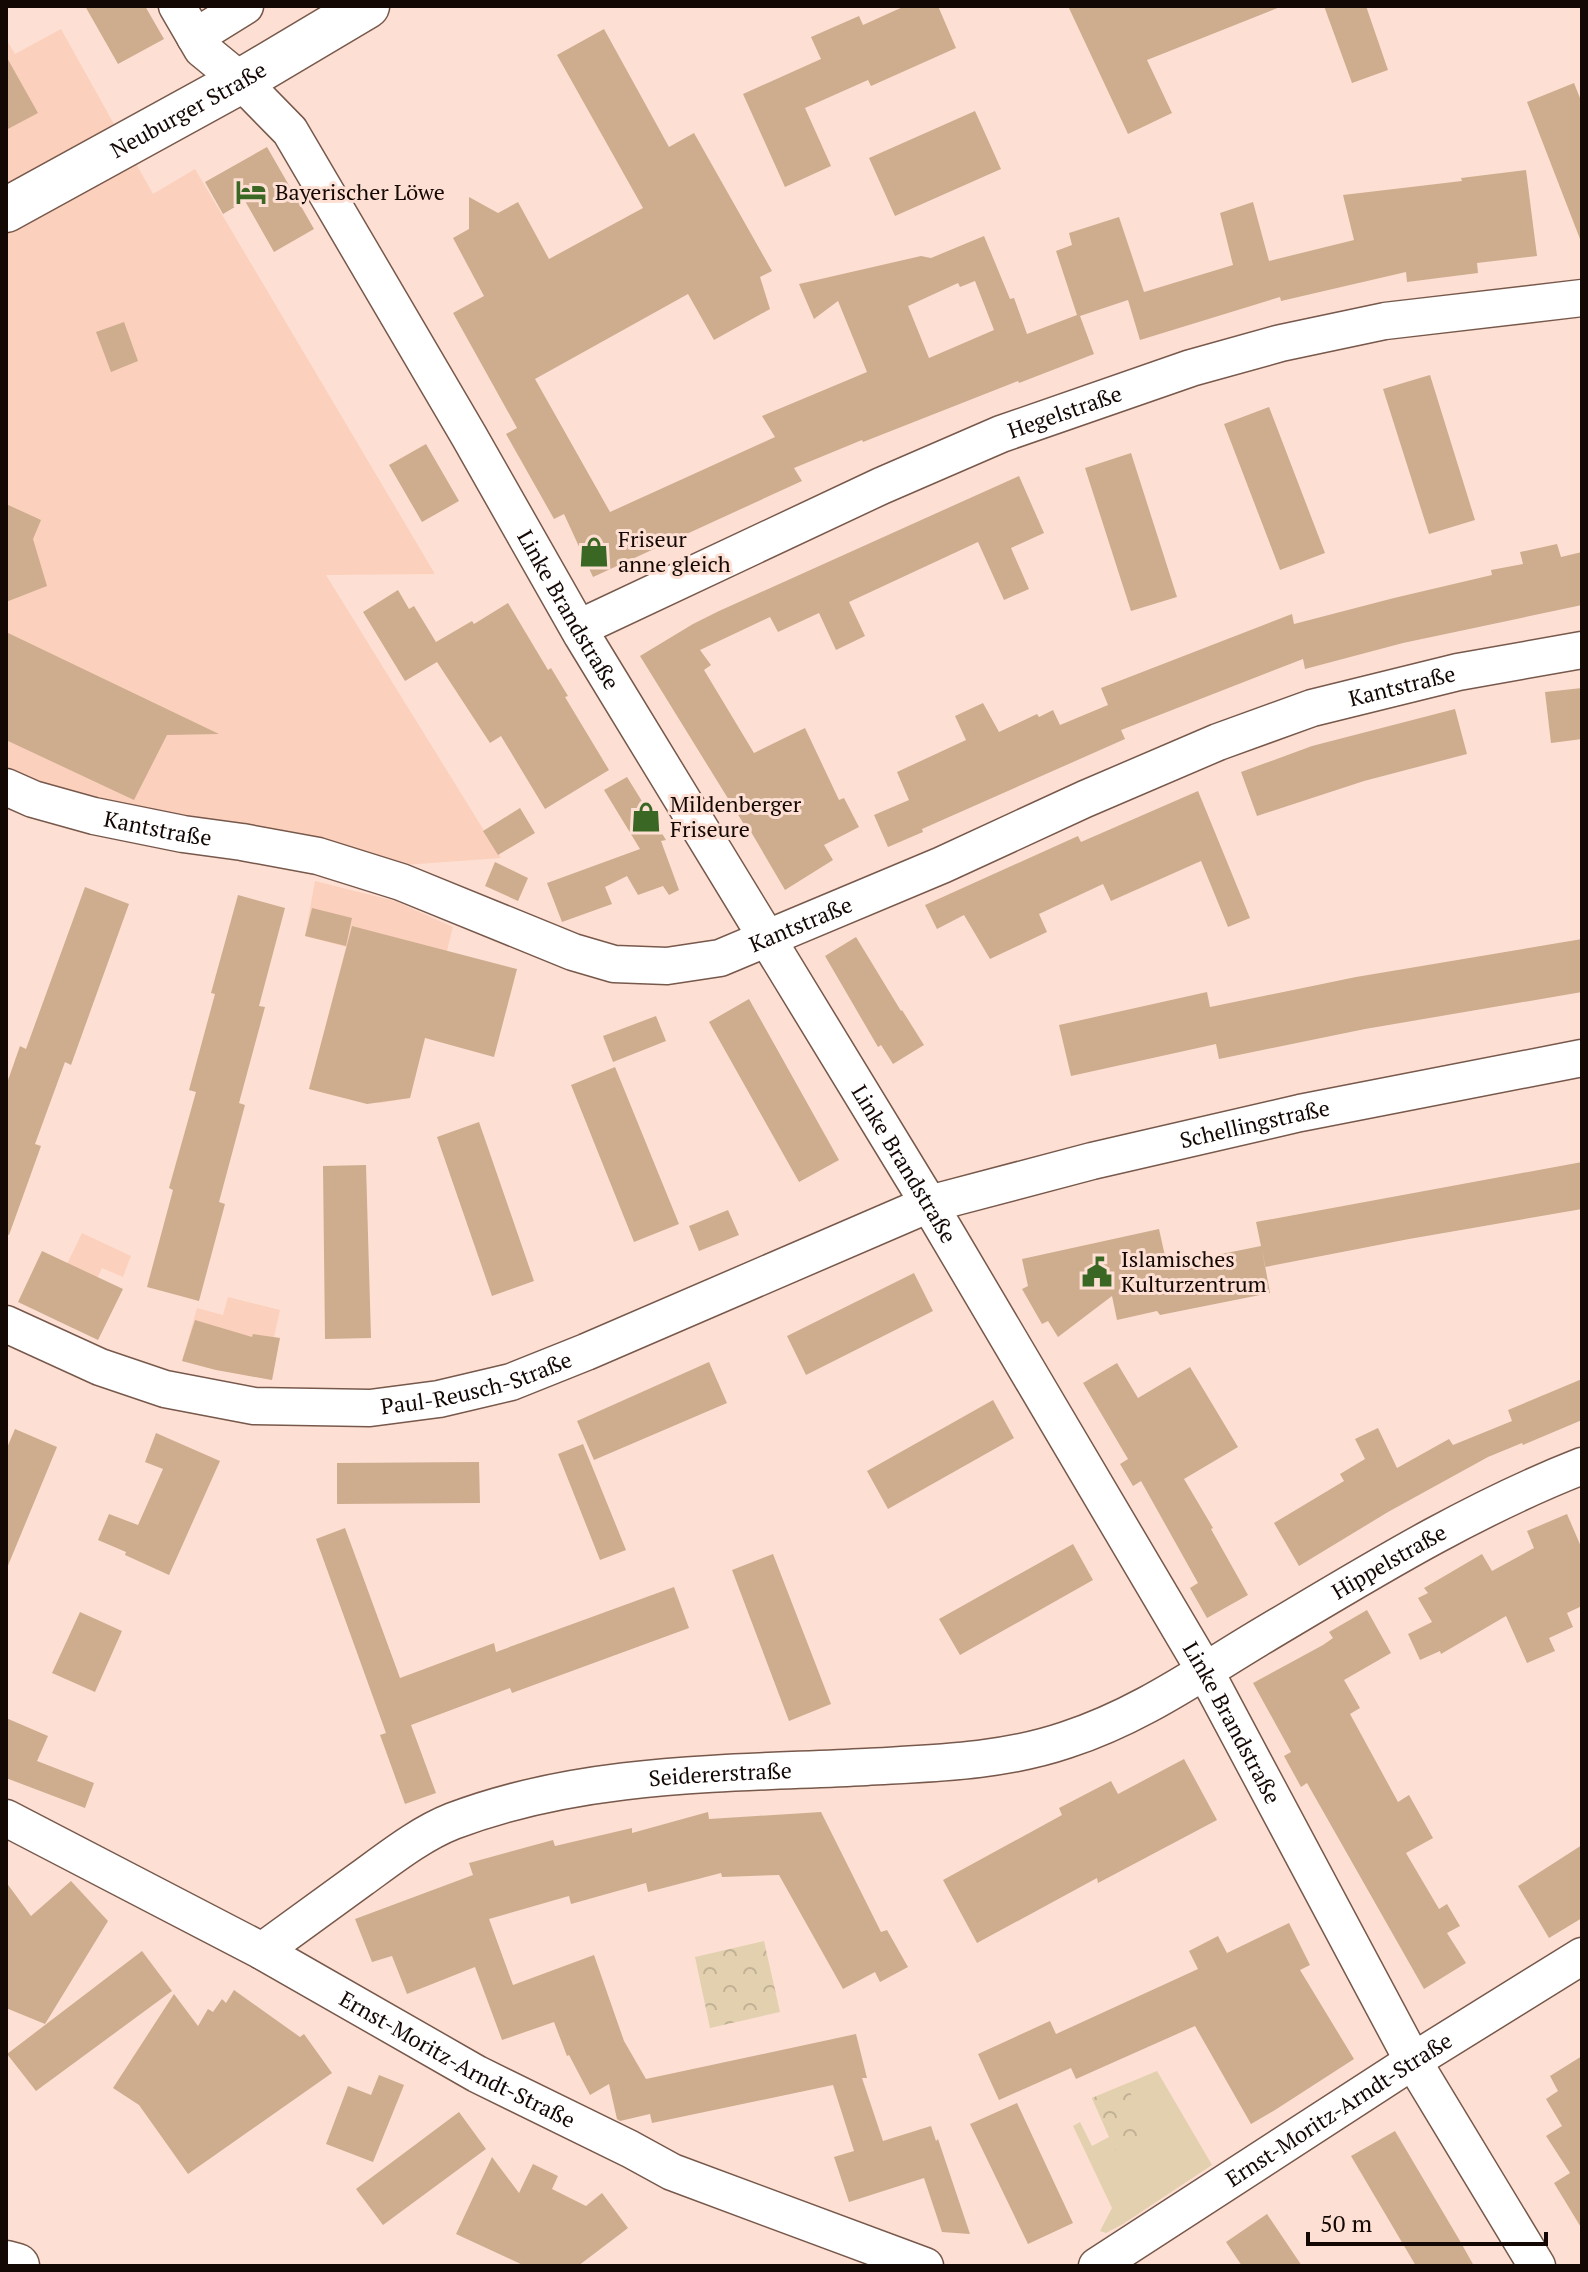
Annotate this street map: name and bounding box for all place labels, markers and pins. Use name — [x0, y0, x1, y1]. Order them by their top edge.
hotel icon: Bayerischer Löwe — [234, 175, 268, 209]
place label: Bayerischer Löwe — [275, 177, 445, 206]
place label: Friseur anne gleich — [618, 524, 731, 578]
shop icon: Friseur anne gleich — [577, 535, 611, 569]
place label: Mildenberger Friseure — [670, 789, 802, 843]
shop icon: Mildenberger Friseure — [629, 800, 663, 834]
place label: Islamisches Kulturzentrum — [1121, 1244, 1267, 1298]
public building icon: Islamisches Kulturzentrum — [1080, 1255, 1114, 1289]

